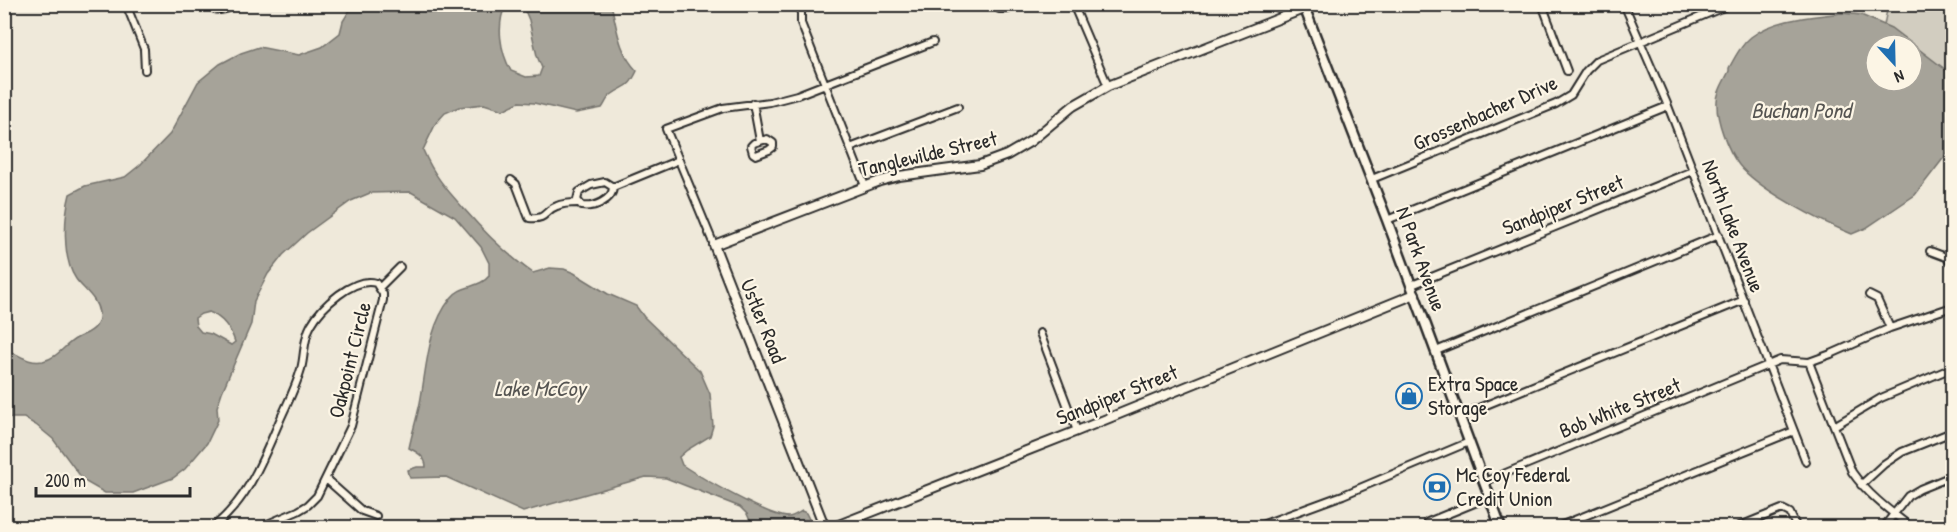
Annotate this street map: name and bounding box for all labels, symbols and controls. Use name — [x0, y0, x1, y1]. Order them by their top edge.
north arrow — [1864, 33, 1924, 93]
text: N — [1891, 65, 1908, 89]
street label: Grossenbacher Drive — [1408, 68, 1562, 157]
water label: Buchan Pond — [1751, 95, 1854, 125]
street label: Tanglewilde Street — [856, 123, 1001, 184]
street label: North Lake Avenue — [1695, 155, 1772, 296]
street label: Sandpiper Street — [1498, 167, 1628, 242]
street label: N Park Avenue — [1389, 203, 1454, 315]
street label: Ustler Road — [734, 275, 793, 367]
street label: Oakpoint Circle — [321, 299, 378, 421]
street label: Sandpiper Street — [1052, 357, 1182, 432]
place label: Extra Space Storage — [1428, 369, 1518, 422]
street label: Bob White Street — [1555, 370, 1685, 445]
water label: Lake McCoy — [494, 373, 588, 403]
shop icon: Extra Space Storage — [1394, 381, 1424, 411]
scale bar — [36, 460, 190, 498]
place label: Mc Coy Federal Credit Union — [1456, 460, 1570, 513]
text: 200 m — [45, 468, 86, 493]
bank icon: Mc Coy Federal Credit Union — [1422, 472, 1452, 502]

